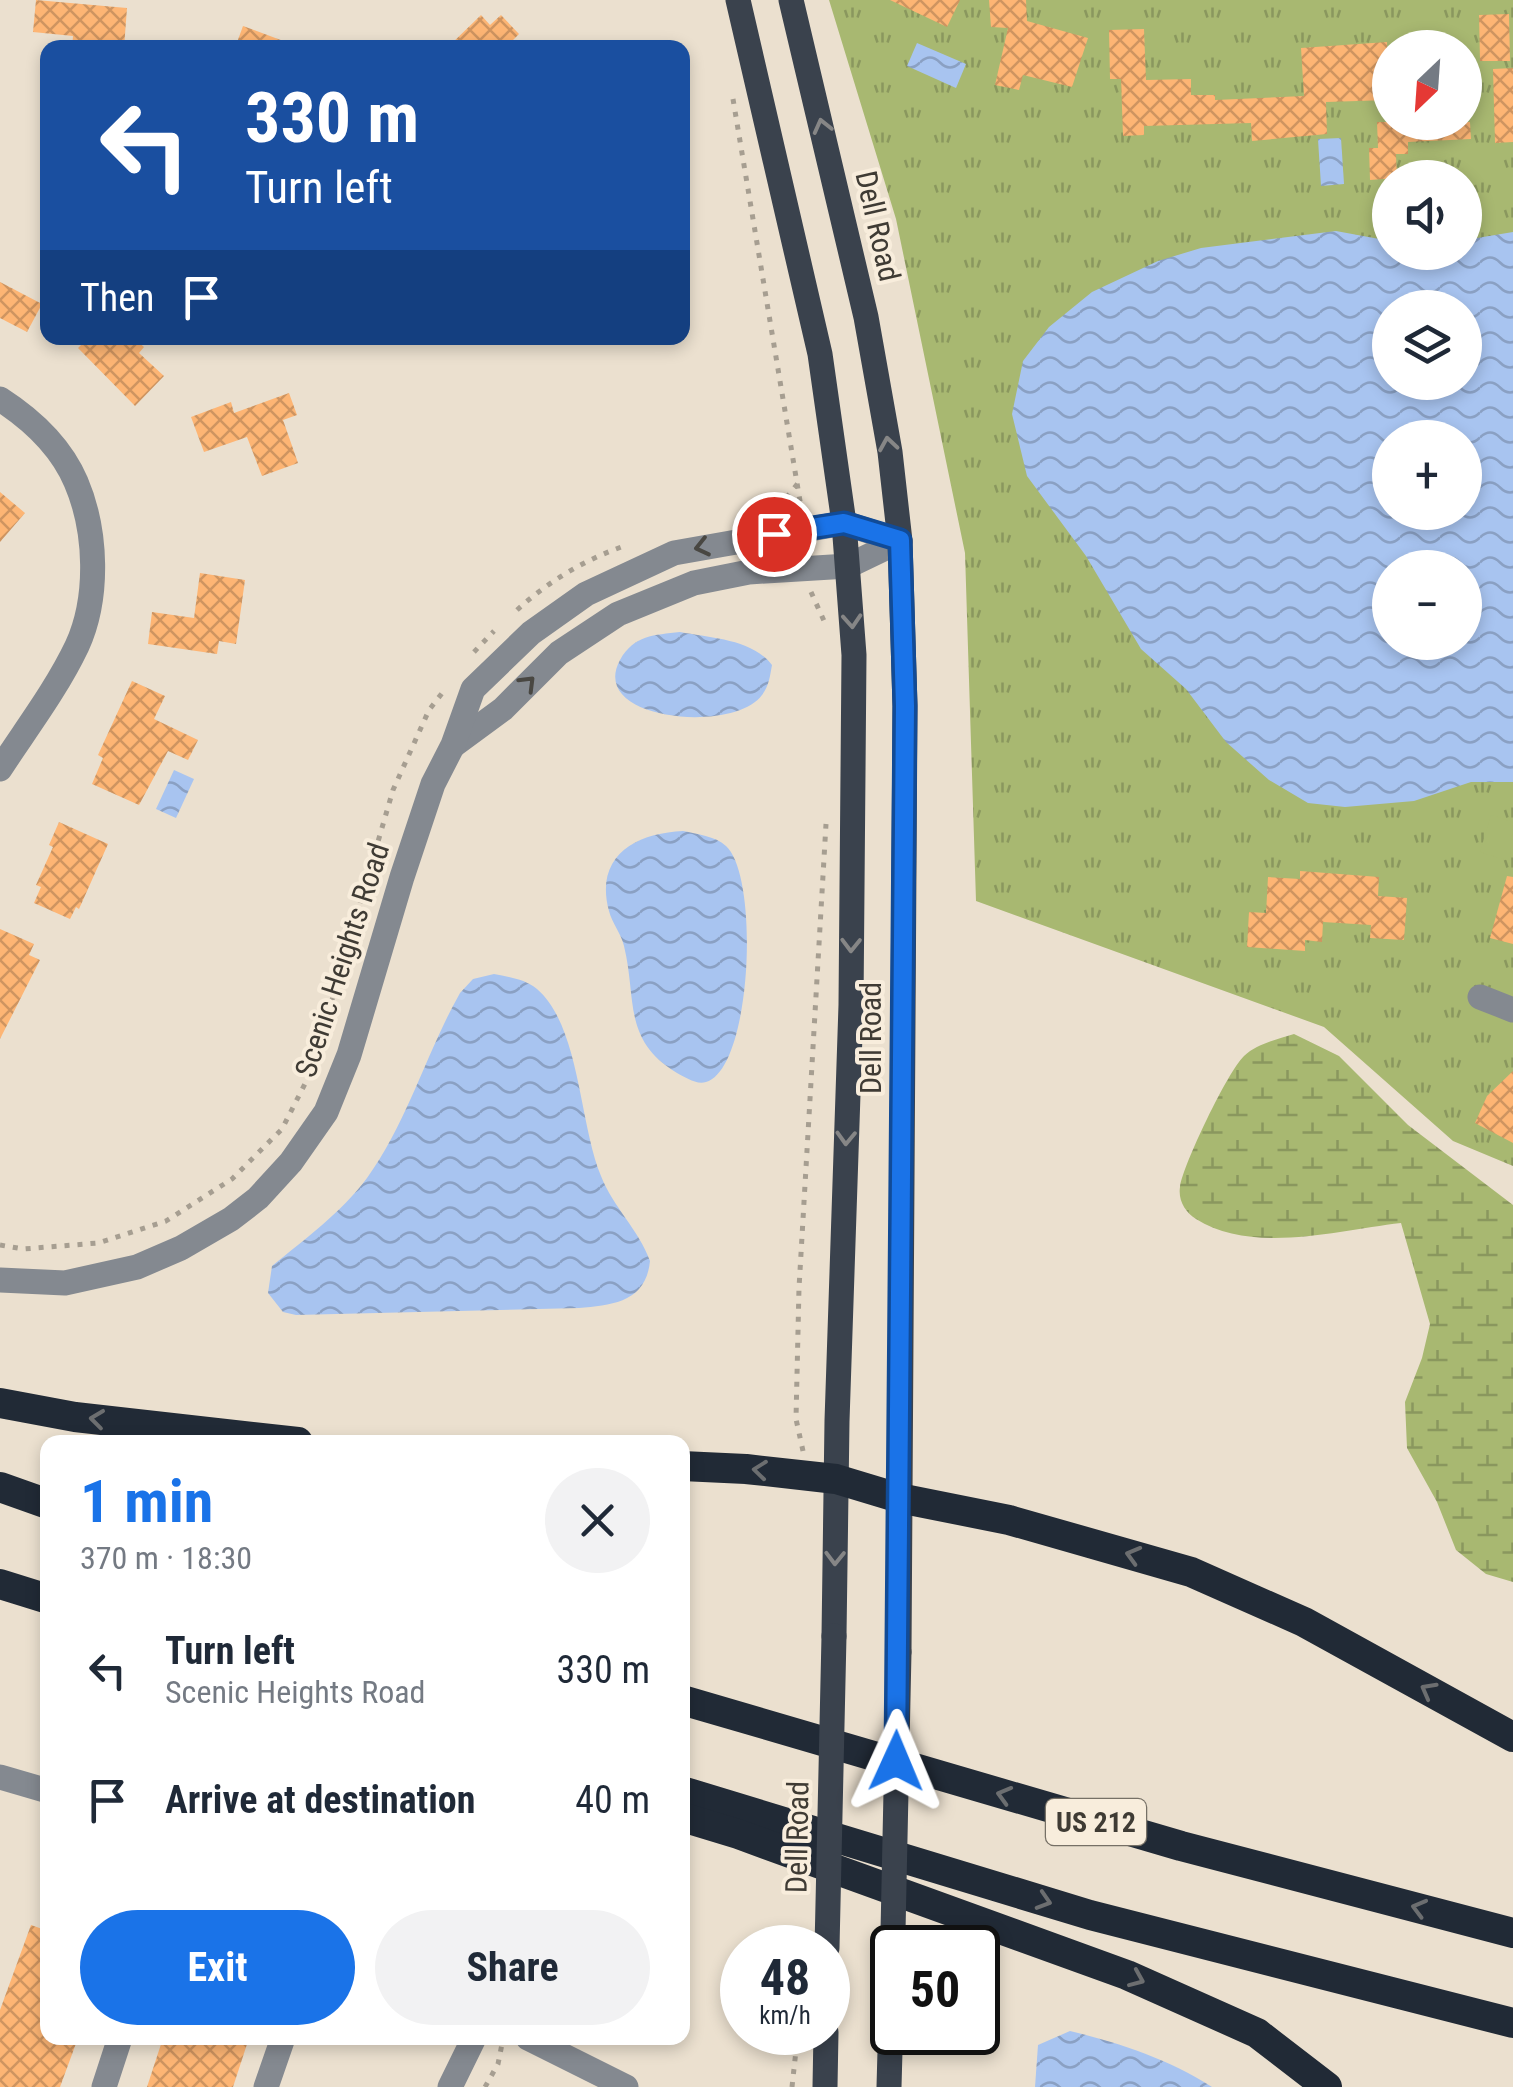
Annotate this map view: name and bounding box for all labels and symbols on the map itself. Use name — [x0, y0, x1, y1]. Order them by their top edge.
north arrow — [1372, 30, 1482, 140]
one-way arrow — [813, 118, 834, 135]
street label: Dell Road — [848, 167, 908, 285]
one-way arrow — [878, 436, 899, 452]
pin — [732, 492, 817, 577]
one-way arrow — [694, 535, 711, 556]
one-way arrow — [841, 613, 862, 629]
one-way arrow — [517, 677, 535, 695]
street label: Scenic Heights Road — [288, 838, 396, 1082]
one-way arrow — [840, 938, 862, 954]
street label: Dell Road — [853, 982, 888, 1094]
one-way arrow — [835, 1130, 856, 1146]
one-way arrow — [89, 1409, 105, 1430]
one-way arrow — [751, 1460, 767, 1481]
one-way arrow — [1125, 1546, 1142, 1567]
one-way arrow — [824, 1550, 846, 1566]
one-way arrow — [1420, 1682, 1438, 1702]
position arrow — [844, 1709, 948, 1813]
street label: Dell Road — [779, 1781, 815, 1893]
one-way arrow — [996, 1785, 1013, 1806]
road number: US 212 — [1046, 1799, 1146, 1845]
one-way arrow — [1035, 1889, 1052, 1910]
one-way arrow — [1411, 1899, 1428, 1920]
speed limit sign: 50 — [870, 1925, 1000, 2055]
one-way arrow — [1127, 1968, 1145, 1988]

